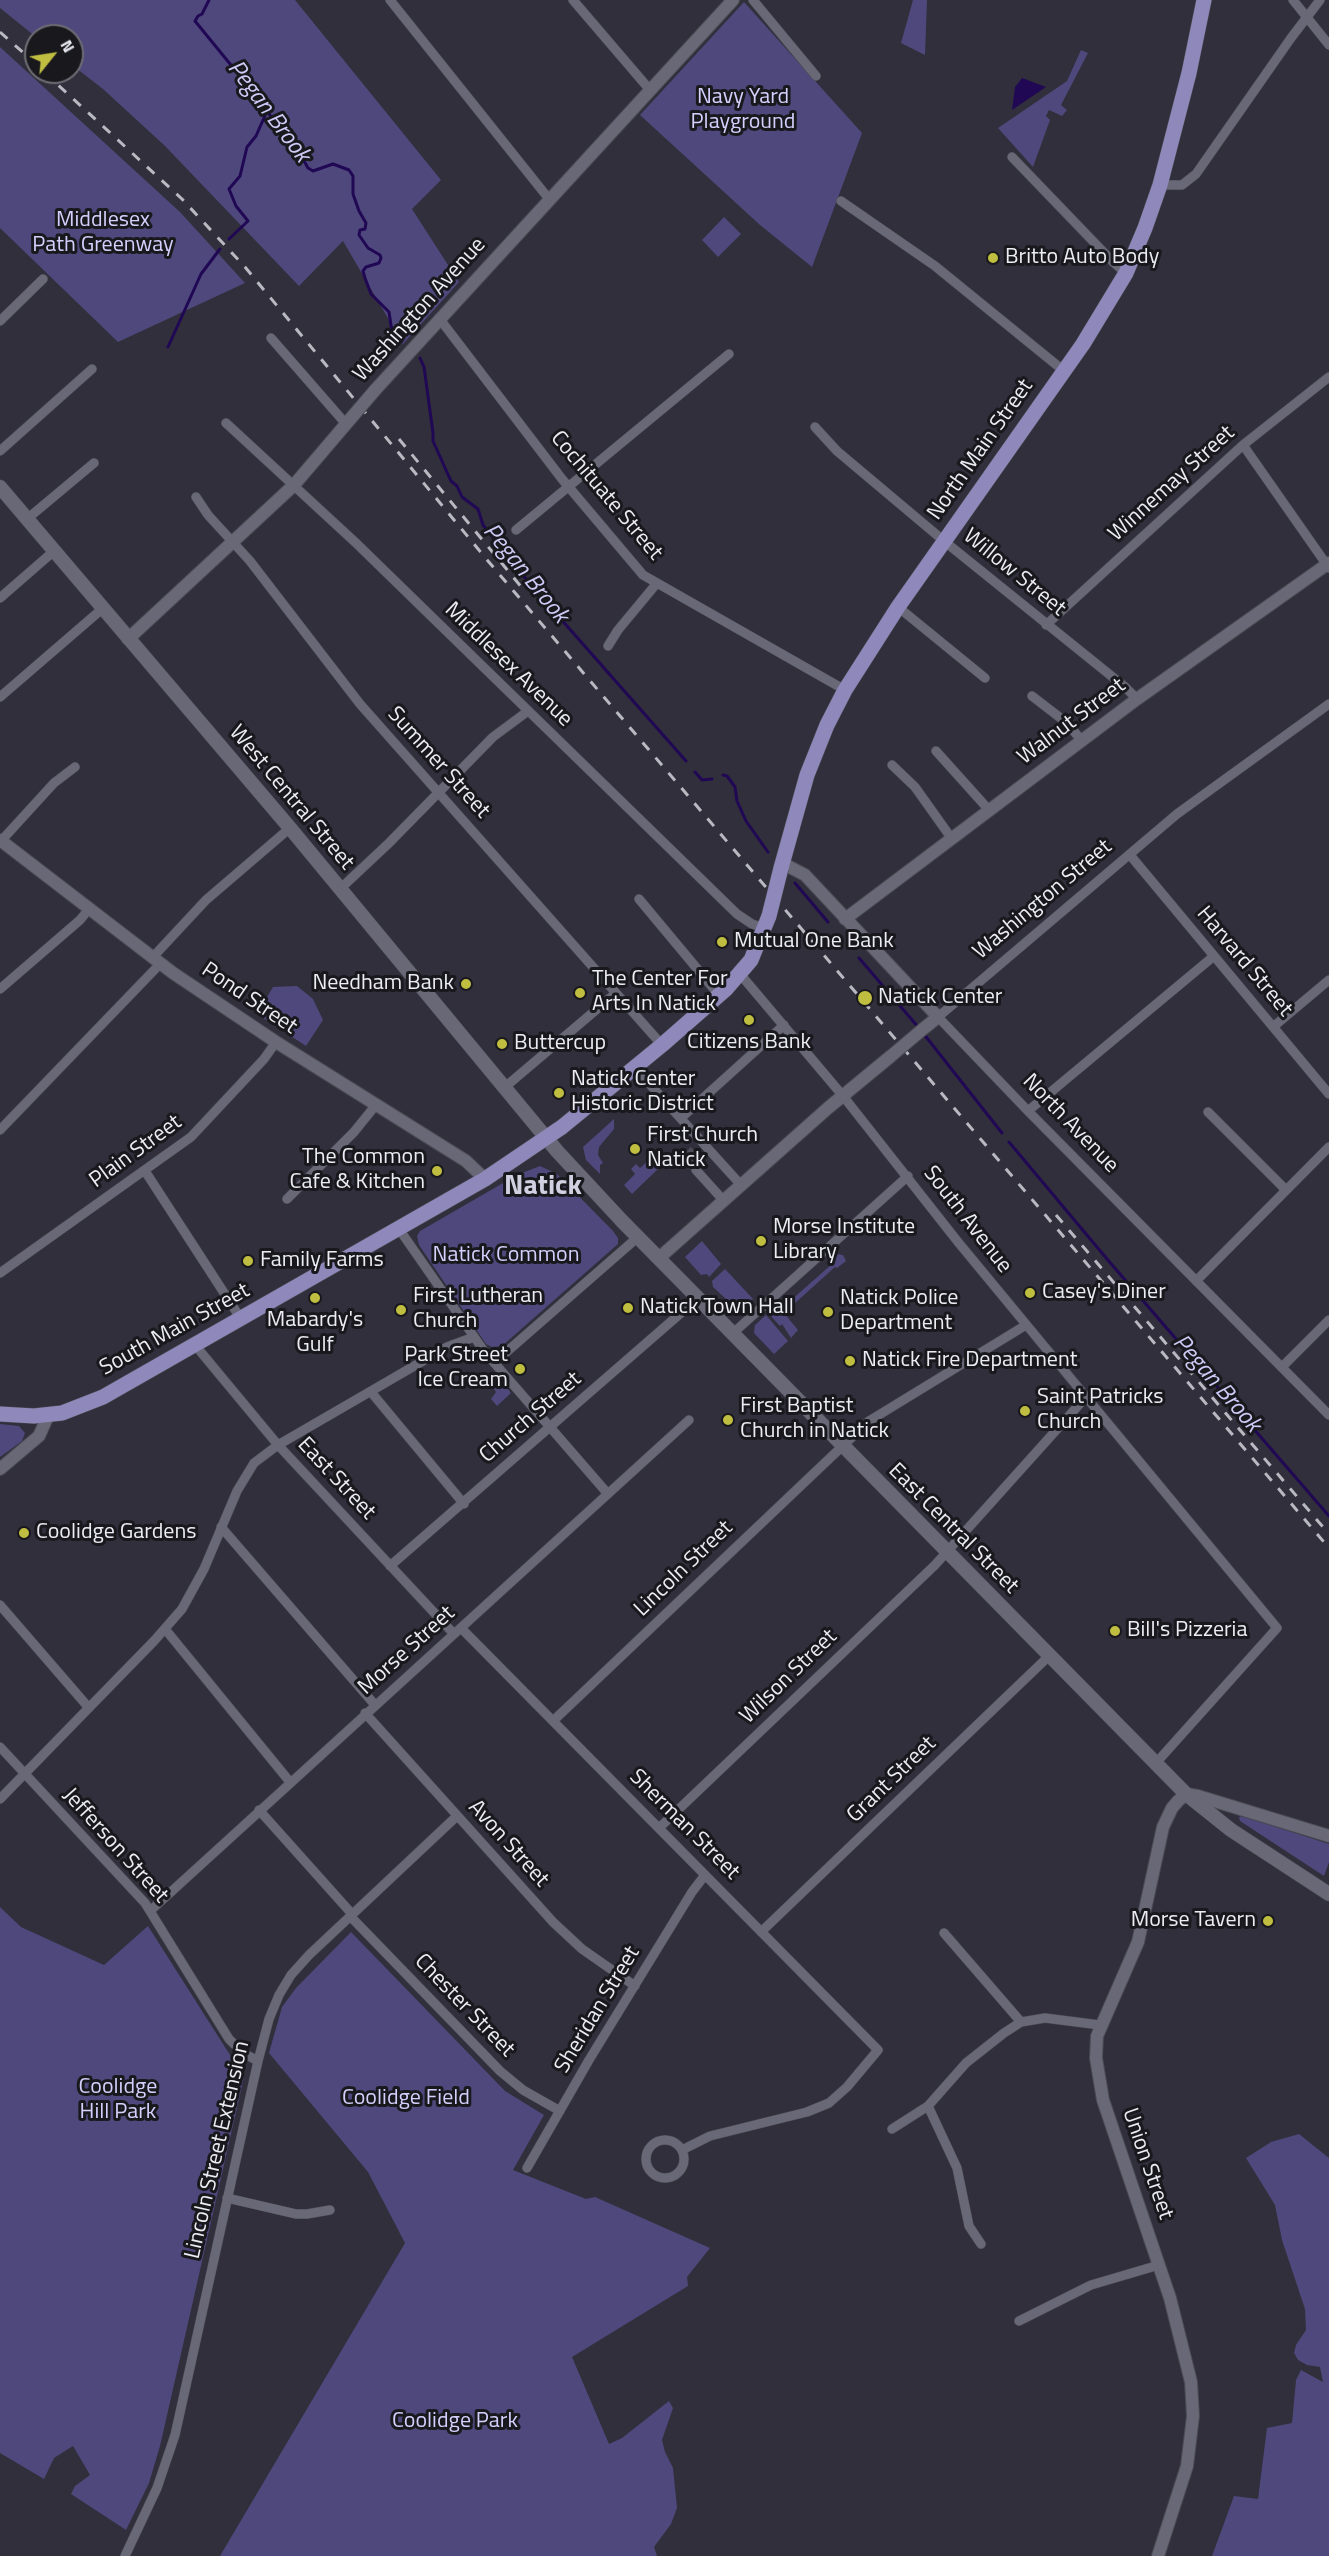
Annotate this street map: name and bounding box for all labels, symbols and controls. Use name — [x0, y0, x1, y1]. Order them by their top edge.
north arrow — [24, 24, 84, 84]
text: N — [55, 35, 81, 57]
water label: Pegan Brook — [220, 55, 316, 169]
park label: Navy Yard Playground — [691, 85, 795, 136]
park label: Middlesex Path Greenway — [32, 208, 174, 260]
street label: Washington Avenue — [348, 232, 492, 388]
place label: Britto Auto Body — [1005, 245, 1159, 271]
marker: Britto Auto Body — [986, 251, 1000, 265]
street label: North Main Street — [923, 374, 1039, 526]
street label: Winnemay Street — [1104, 420, 1240, 548]
street label: Cochituate Street — [544, 426, 668, 566]
water label: Pegan Brook — [476, 518, 574, 630]
street label: Willow Street — [957, 524, 1071, 622]
street label: Middlesex Avenue — [439, 597, 577, 733]
street label: Walnut Street — [1013, 673, 1131, 771]
street label: Summer Street — [381, 702, 495, 824]
street label: West Central Street — [223, 720, 359, 876]
street label: Washington Street — [968, 834, 1118, 966]
street label: Harvard Street — [1190, 902, 1298, 1022]
place label: Mutual One Bank — [734, 929, 894, 955]
marker: Mutual One Bank — [715, 935, 729, 949]
street label: Pond Street — [196, 957, 302, 1041]
place label: The Center For Arts In Natick — [592, 967, 728, 1018]
place label: Needham Bank — [312, 971, 454, 997]
marker: Needham Bank — [459, 977, 473, 991]
place label: Natick Center — [878, 985, 1002, 1011]
marker: The Center For Arts In Natick — [573, 986, 587, 1000]
marker: Natick Center — [856, 989, 874, 1007]
marker: Citizens Bank — [742, 1013, 756, 1027]
place label: Citizens Bank — [687, 1030, 811, 1056]
place label: Buttercup — [514, 1031, 606, 1057]
marker: Buttercup — [495, 1037, 509, 1051]
place label: Natick Center Historic District — [571, 1067, 714, 1118]
street label: North Avenue — [1016, 1069, 1124, 1179]
marker: Natick Center Historic District — [552, 1086, 566, 1100]
street label: Plain Street — [85, 1110, 187, 1194]
place label: First Church Natick — [647, 1123, 758, 1174]
marker: First Church Natick — [628, 1142, 642, 1156]
place label: The Common Cafe & Kitchen — [290, 1145, 425, 1196]
street label: South Avenue — [917, 1161, 1017, 1279]
marker: The Common Cafe & Kitchen — [430, 1164, 444, 1178]
district label: Natick — [504, 1170, 582, 1204]
place label: Morse Institute Library — [773, 1215, 915, 1266]
marker: Morse Institute Library — [754, 1234, 768, 1248]
park label: Natick Common — [433, 1243, 579, 1269]
place label: Family Farms — [260, 1248, 384, 1274]
marker: Family Farms — [241, 1254, 255, 1268]
street label: South Main Street — [95, 1278, 255, 1382]
place label: Casey's Diner — [1042, 1280, 1166, 1306]
place label: First Lutheran Church — [413, 1284, 543, 1336]
place label: Natick Police Department — [840, 1286, 958, 1338]
marker: Casey's Diner — [1023, 1286, 1037, 1300]
marker: Mabardy's Gulf — [308, 1291, 322, 1305]
place label: Natick Town Hall — [640, 1295, 794, 1321]
marker: Natick Town Hall — [621, 1301, 635, 1315]
marker: First Lutheran Church — [394, 1303, 408, 1317]
marker: Natick Police Department — [821, 1305, 835, 1319]
place label: Mabardy's Gulf — [267, 1308, 363, 1360]
water label: Pegan Brook — [1166, 1329, 1266, 1439]
place label: Park Street Ice Cream — [404, 1343, 508, 1394]
place label: Natick Fire Department — [862, 1348, 1077, 1374]
marker: Natick Fire Department — [843, 1354, 857, 1368]
marker: Park Street Ice Cream — [513, 1362, 527, 1376]
street label: Church Street — [475, 1367, 587, 1469]
place label: Saint Patricks Church — [1037, 1385, 1164, 1436]
place label: First Baptist Church in Natick — [740, 1394, 889, 1446]
marker: Saint Patricks Church — [1018, 1404, 1032, 1418]
marker: First Baptist Church in Natick — [721, 1413, 735, 1427]
street label: East Street — [291, 1432, 381, 1526]
street label: East Central Street — [882, 1458, 1024, 1600]
street label: Lincoln Street — [629, 1515, 739, 1623]
place label: Coolidge Gardens — [36, 1520, 196, 1546]
marker: Coolidge Gardens — [17, 1526, 31, 1540]
street label: Morse Street — [353, 1601, 461, 1701]
place label: Bill's Pizzeria — [1127, 1618, 1247, 1644]
street label: Wilson Street — [735, 1624, 843, 1730]
marker: Bill's Pizzeria — [1108, 1624, 1122, 1638]
street label: Grant Street — [842, 1731, 942, 1829]
street label: Sherman Street — [623, 1764, 745, 1886]
street label: Jefferson Street — [56, 1783, 174, 1909]
street label: Avon Street — [462, 1795, 554, 1893]
place label: Morse Tavern — [1131, 1908, 1256, 1934]
marker: Morse Tavern — [1261, 1914, 1275, 1928]
street label: Sheridan Street — [550, 1942, 646, 2078]
street label: Chester Street — [408, 1949, 520, 2063]
street label: Lincoln Street Extension — [180, 2038, 256, 2262]
park label: Coolidge Hill Park — [79, 2075, 157, 2126]
park label: Coolidge Field — [342, 2086, 470, 2112]
street label: Union Street — [1116, 2105, 1178, 2223]
park label: Coolidge Park — [392, 2409, 518, 2435]

